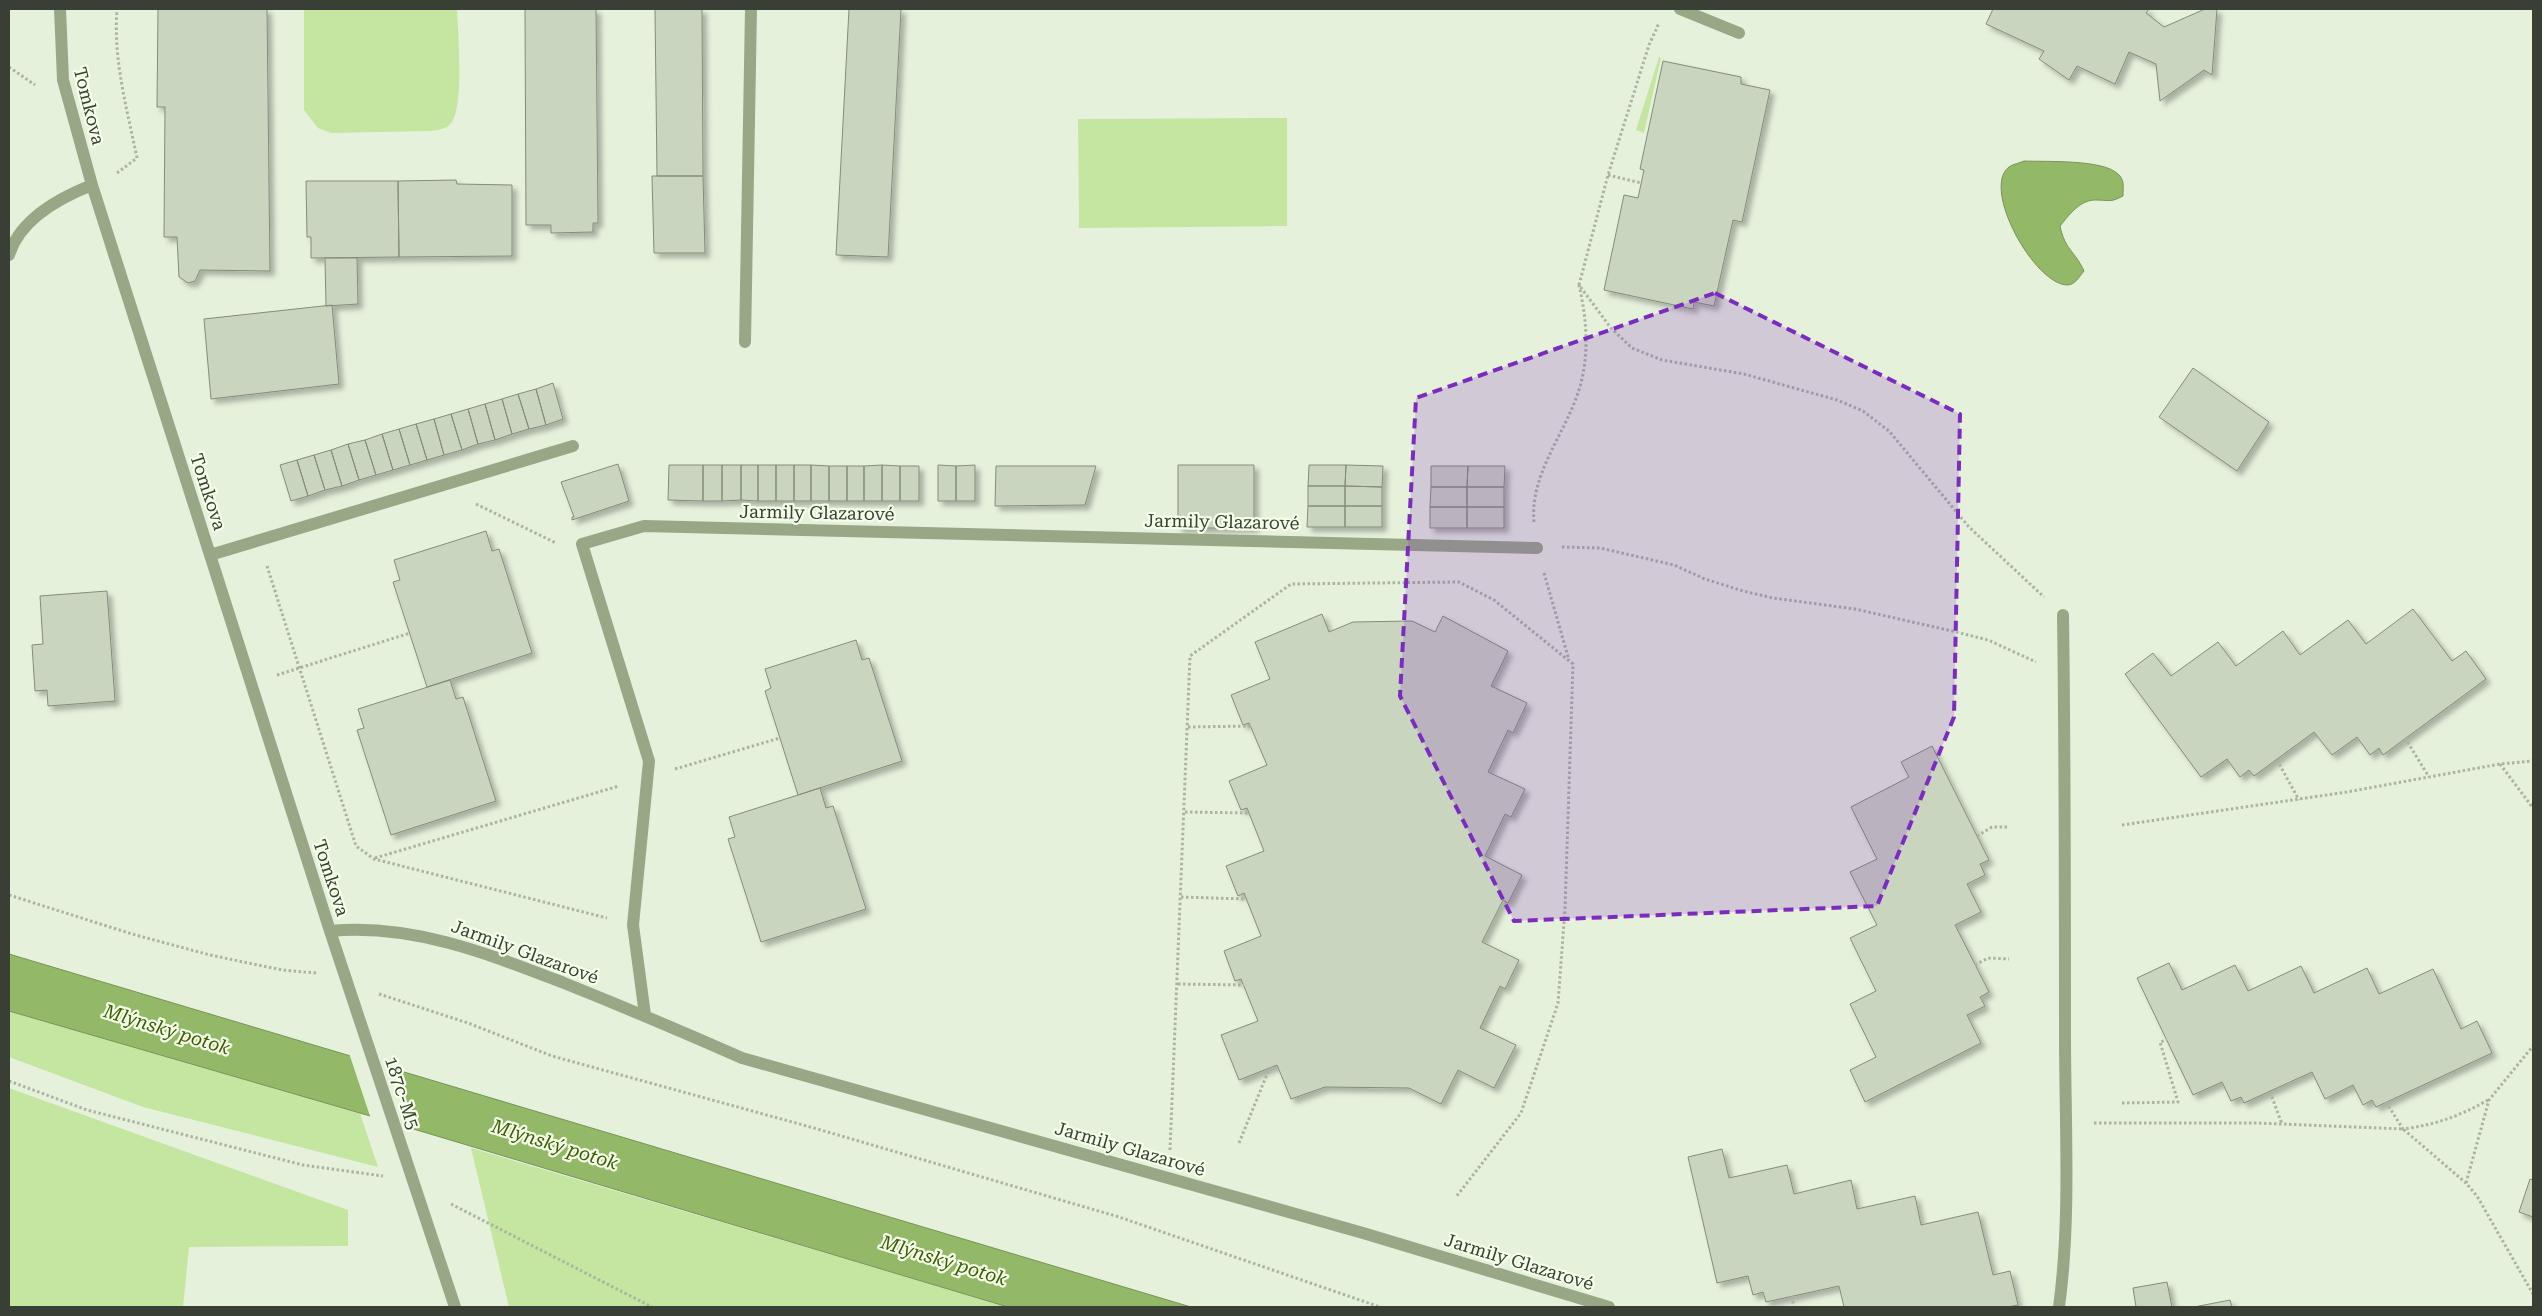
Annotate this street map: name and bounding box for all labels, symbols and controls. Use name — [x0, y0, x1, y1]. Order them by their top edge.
street label: Tomkova — [70, 65, 109, 147]
street label: Tomkova — [186, 451, 231, 533]
street label: Jarmily Glazarové — [739, 501, 895, 524]
street label: Jarmily Glazarové — [1144, 510, 1300, 533]
street label: Tomkova — [309, 837, 354, 919]
street label: Jarmily Glazarové — [449, 915, 602, 988]
water label: Mlýnský potok — [100, 999, 233, 1060]
street label: 187c-M5 — [381, 1054, 424, 1132]
water label: Mlýnský potok — [488, 1114, 621, 1175]
street label: Jarmily Glazarové — [1053, 1117, 1208, 1180]
street label: Jarmily Glazarové — [1442, 1229, 1596, 1294]
water label: Mlýnský potok — [877, 1230, 1010, 1291]

